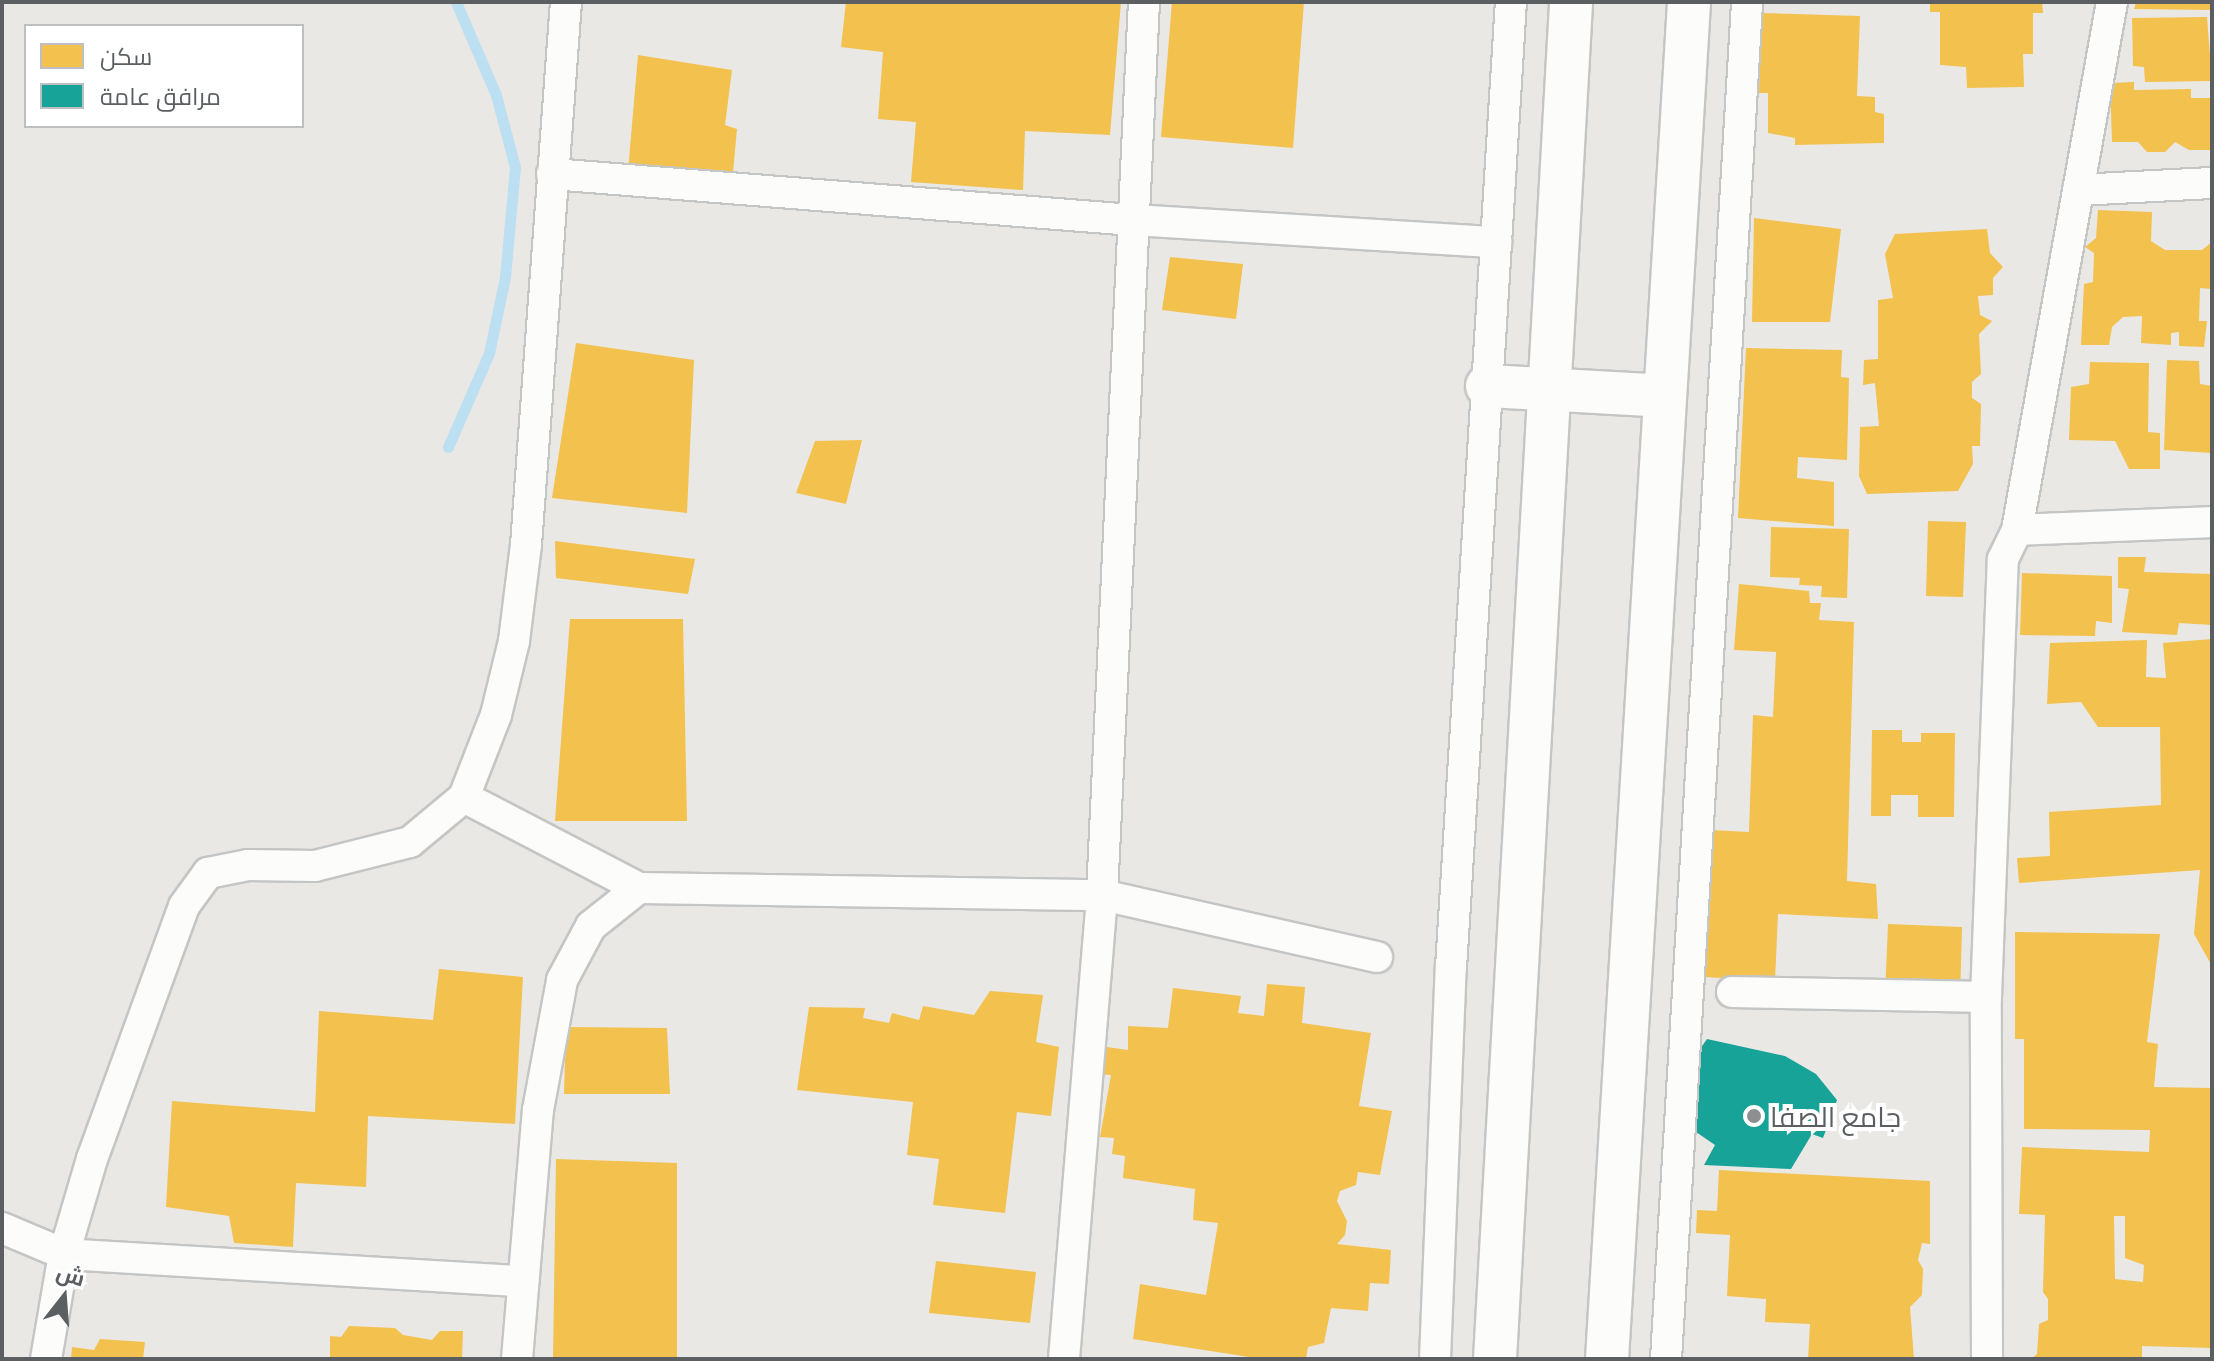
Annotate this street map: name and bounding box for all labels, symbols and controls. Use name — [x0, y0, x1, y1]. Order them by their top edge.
legend — [24, 24, 304, 128]
text: سكن — [100, 41, 152, 70]
text: مرافق عامة — [100, 81, 221, 110]
place label: جامع الصفا — [1770, 1099, 1901, 1133]
marker: جامع الصفا — [1745, 1107, 1763, 1125]
north arrow — [24, 1257, 104, 1337]
text: ش — [54, 1257, 88, 1291]

